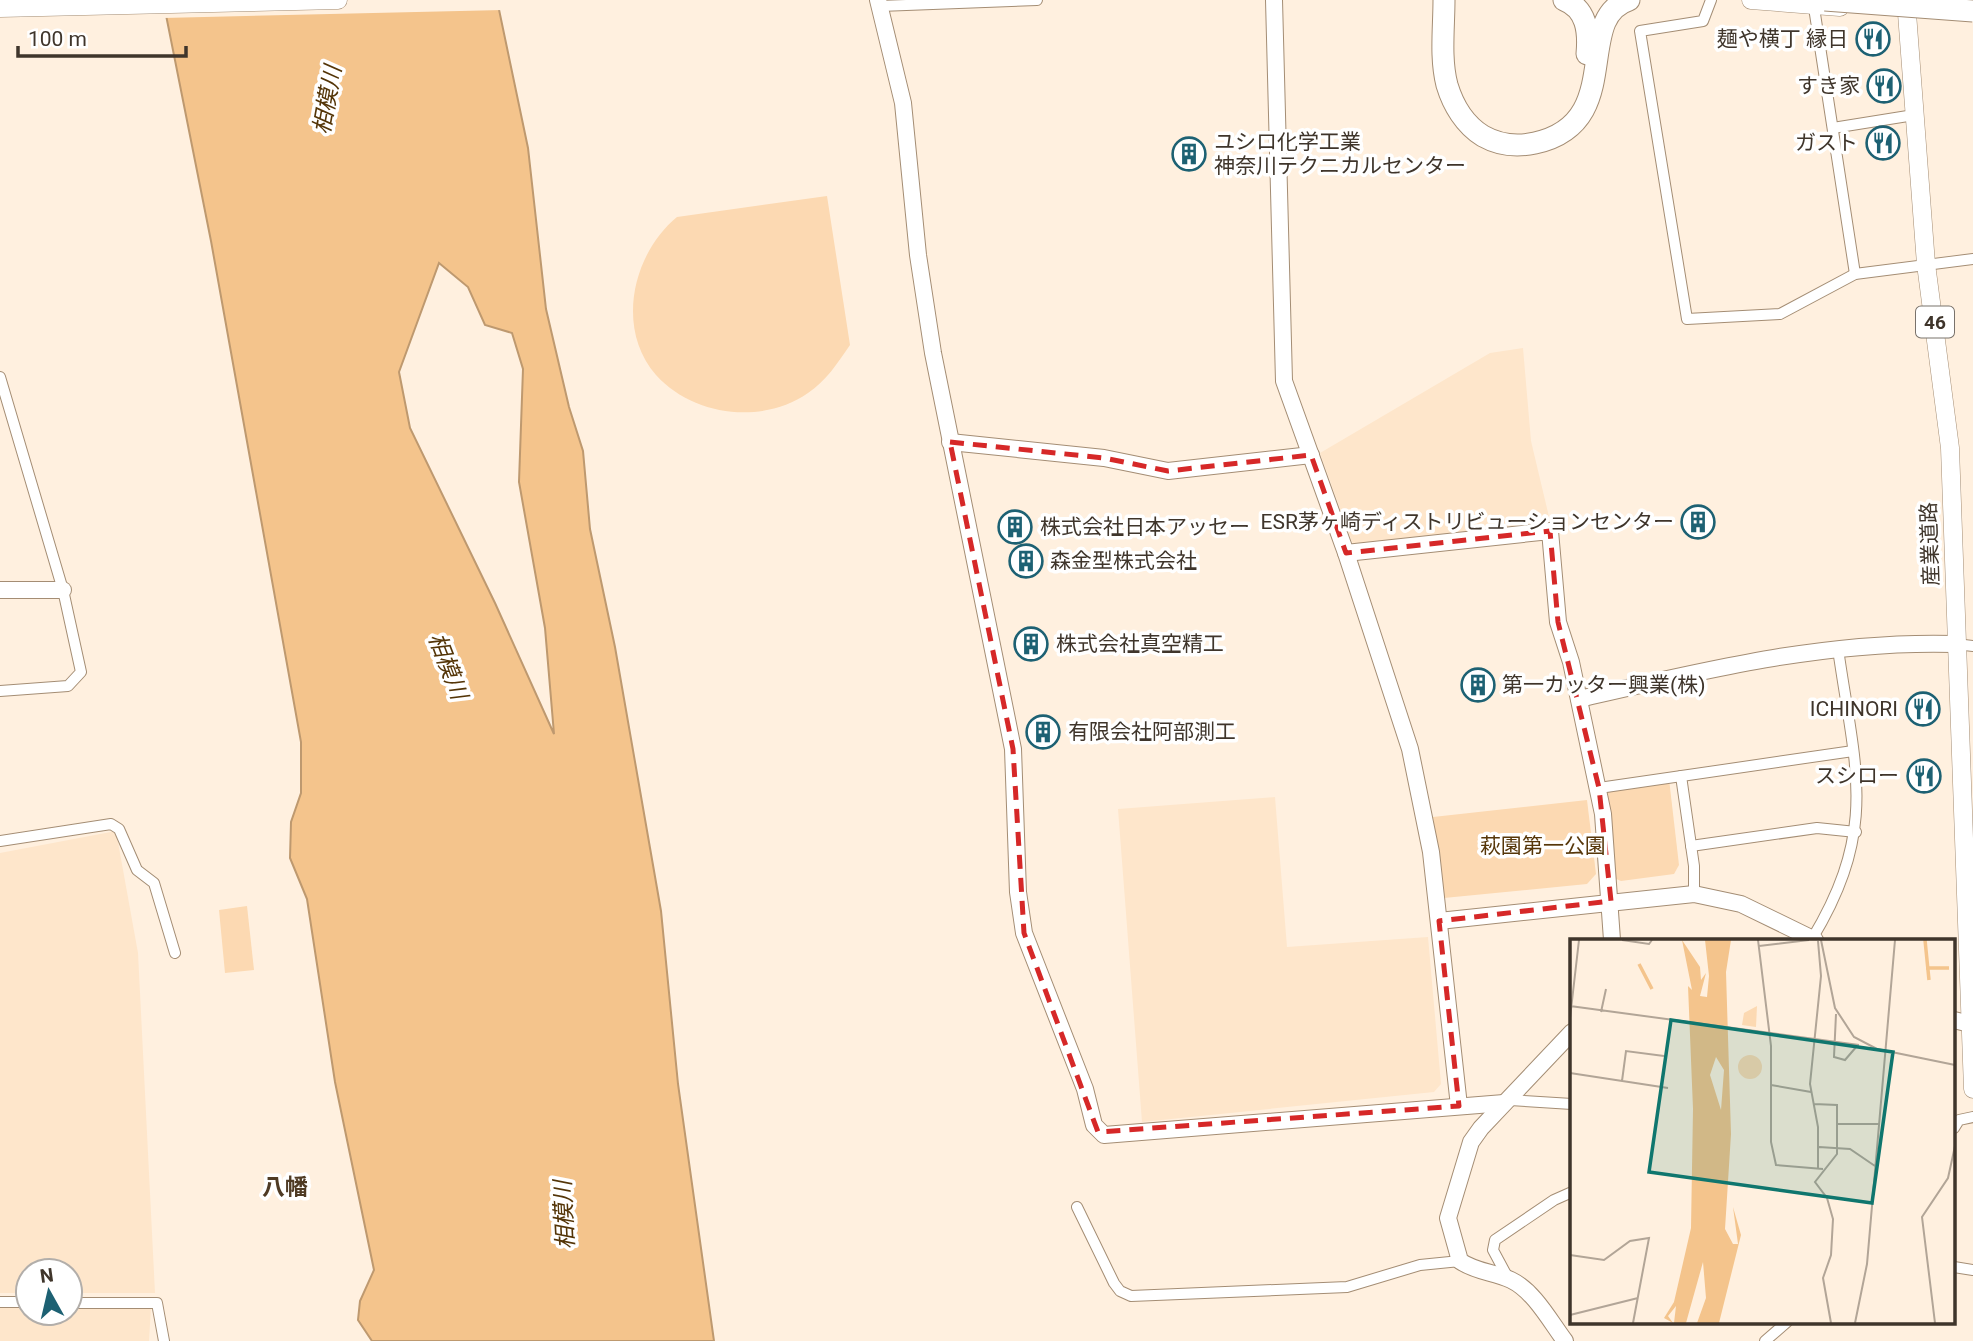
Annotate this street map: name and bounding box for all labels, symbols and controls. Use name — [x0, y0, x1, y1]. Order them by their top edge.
scale bar — [18, 14, 186, 58]
restaurant icon: 麺や横丁 縁日 — [1854, 20, 1892, 58]
text: 100 m — [28, 27, 87, 51]
place label: 麺や横丁 縁日 — [1717, 27, 1848, 51]
water label: 相模川 — [308, 61, 347, 136]
restaurant icon: すき家 — [1865, 67, 1903, 105]
place label: すき家 — [1797, 74, 1860, 98]
restaurant icon: ガスト — [1864, 124, 1902, 162]
place label: ユシロ化学工業 神奈川テクニカルセンター — [1214, 130, 1466, 178]
place label: ガスト — [1795, 131, 1858, 155]
building icon: ユシロ化学工業 神奈川テクニカルセンター — [1170, 135, 1208, 173]
road number: 46 — [1916, 306, 1954, 338]
street label: 産業道路 — [1917, 502, 1943, 586]
building icon: ESR茅ヶ崎ディストリビューションセンター — [1679, 503, 1717, 541]
building icon: 株式会社日本アッセー — [996, 508, 1034, 546]
place label: ESR茅ヶ崎ディストリビューションセンター — [1261, 510, 1674, 534]
place label: 株式会社日本アッセー — [1040, 515, 1250, 539]
building icon: 森金型株式会社 — [1007, 542, 1045, 580]
place label: 森金型株式会社 — [1050, 549, 1197, 573]
building icon: 株式会社真空精工 — [1012, 625, 1050, 663]
water label: 相模川 — [423, 629, 474, 706]
place label: 株式会社真空精工 — [1056, 632, 1224, 656]
building icon: 第一カッター興業(株) — [1459, 666, 1497, 704]
place label: 第一カッター興業(株) — [1502, 673, 1706, 697]
restaurant icon: ICHINORI — [1904, 690, 1942, 728]
place label: ICHINORI — [1810, 697, 1898, 721]
building icon: 有限会社阿部測工 — [1024, 713, 1062, 751]
place label: 有限会社阿部測工 — [1068, 720, 1236, 744]
restaurant icon: スシロー — [1905, 757, 1943, 795]
place label: スシロー — [1815, 764, 1899, 788]
park label: 萩園第一公園 — [1480, 834, 1606, 858]
inset map — [1570, 939, 1955, 1324]
district label: 八幡 — [262, 1174, 308, 1201]
water label: 相模川 — [549, 1177, 580, 1250]
north arrow — [14, 1257, 84, 1327]
text: N — [38, 1263, 55, 1288]

